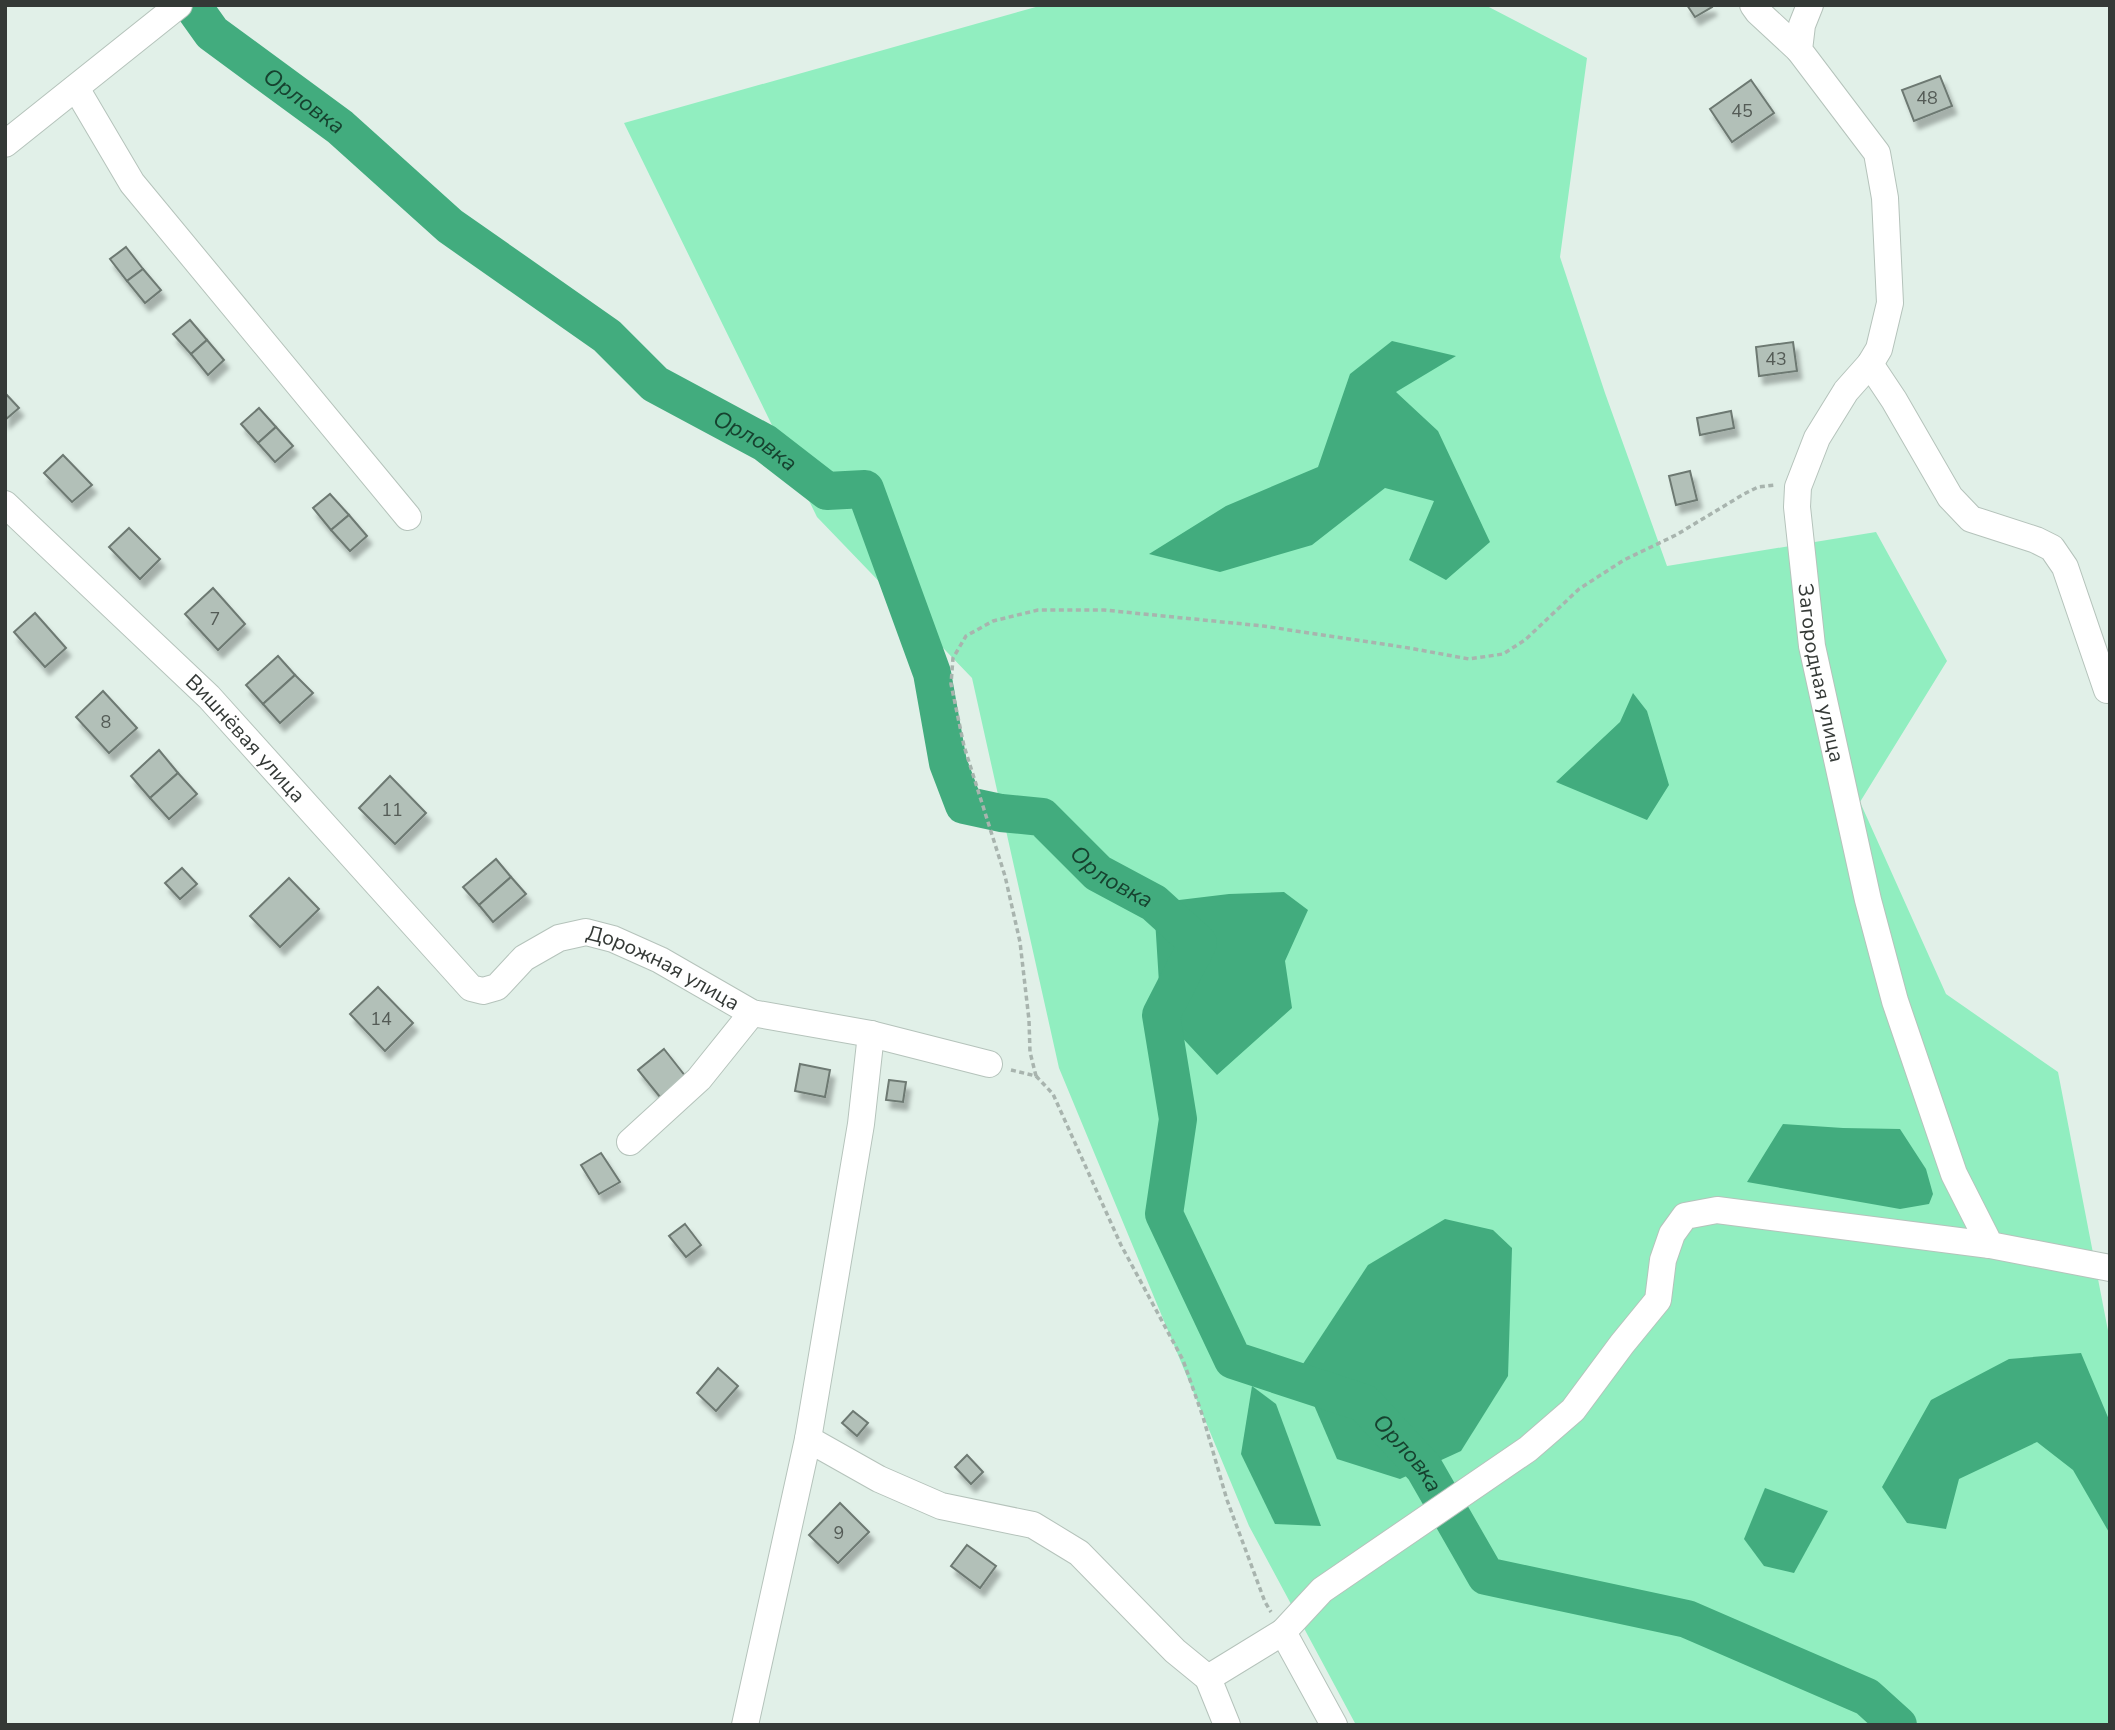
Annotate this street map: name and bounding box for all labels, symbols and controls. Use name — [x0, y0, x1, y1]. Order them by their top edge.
water label: Орловка — [257, 61, 351, 142]
house number: 48 — [1916, 86, 1938, 110]
house number: 45 — [1731, 99, 1753, 123]
house number: 43 — [1765, 347, 1787, 371]
water label: Орловка — [707, 403, 804, 479]
street label: Загородная улица — [1791, 582, 1851, 765]
house number: 7 — [210, 607, 220, 631]
street label: Вишнёвая улица — [179, 668, 312, 809]
house number: 8 — [101, 710, 111, 734]
house number: 11 — [381, 798, 403, 822]
water label: Орловка — [1063, 839, 1159, 916]
street label: Дорожная улица — [584, 919, 745, 1017]
house number: 14 — [370, 1007, 392, 1031]
water label: Орловка — [1366, 1407, 1450, 1498]
house number: 9 — [834, 1521, 844, 1545]

